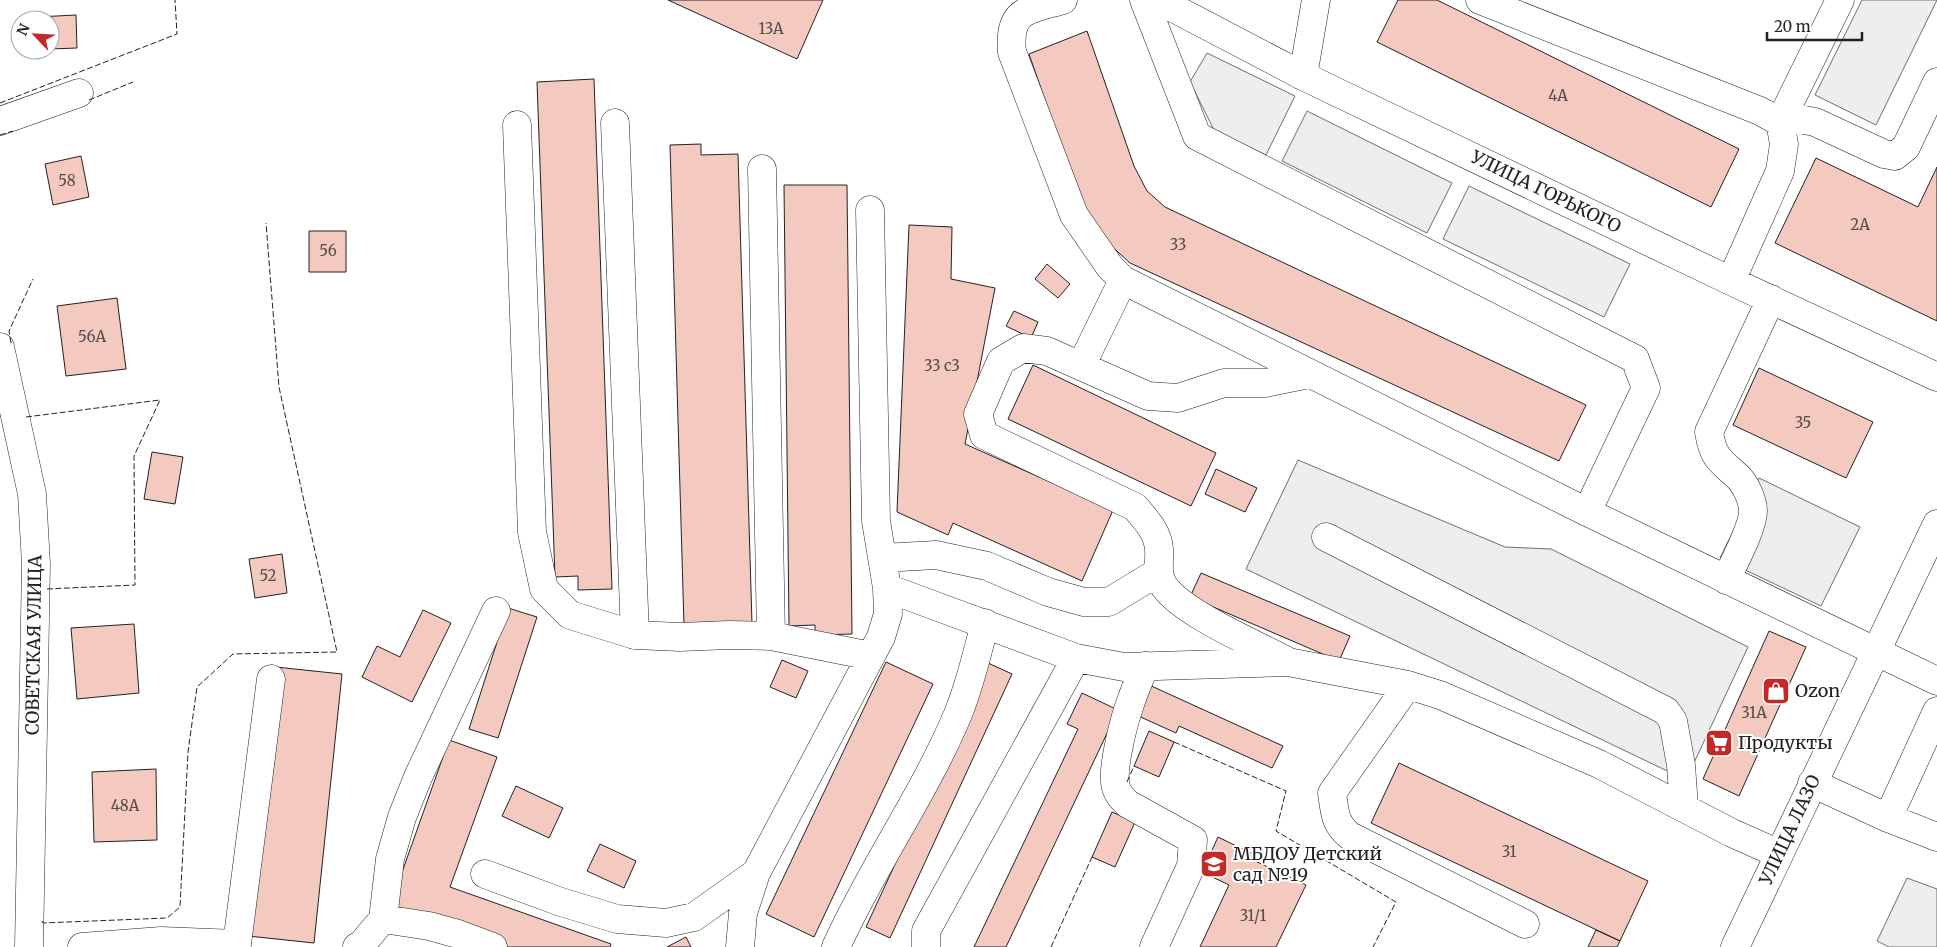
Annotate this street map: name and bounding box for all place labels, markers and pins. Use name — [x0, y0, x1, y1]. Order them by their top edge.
shop icon: Ozon — [1761, 676, 1791, 706]
place label: Ozon — [1795, 679, 1840, 702]
supermarket icon: Продукты — [1704, 728, 1734, 758]
place label: Продукты — [1738, 731, 1833, 754]
place label: МБДОУ Детский сад №19 — [1233, 842, 1382, 886]
school or university icon: МБДОУ Детский сад №19 — [1199, 849, 1229, 879]

